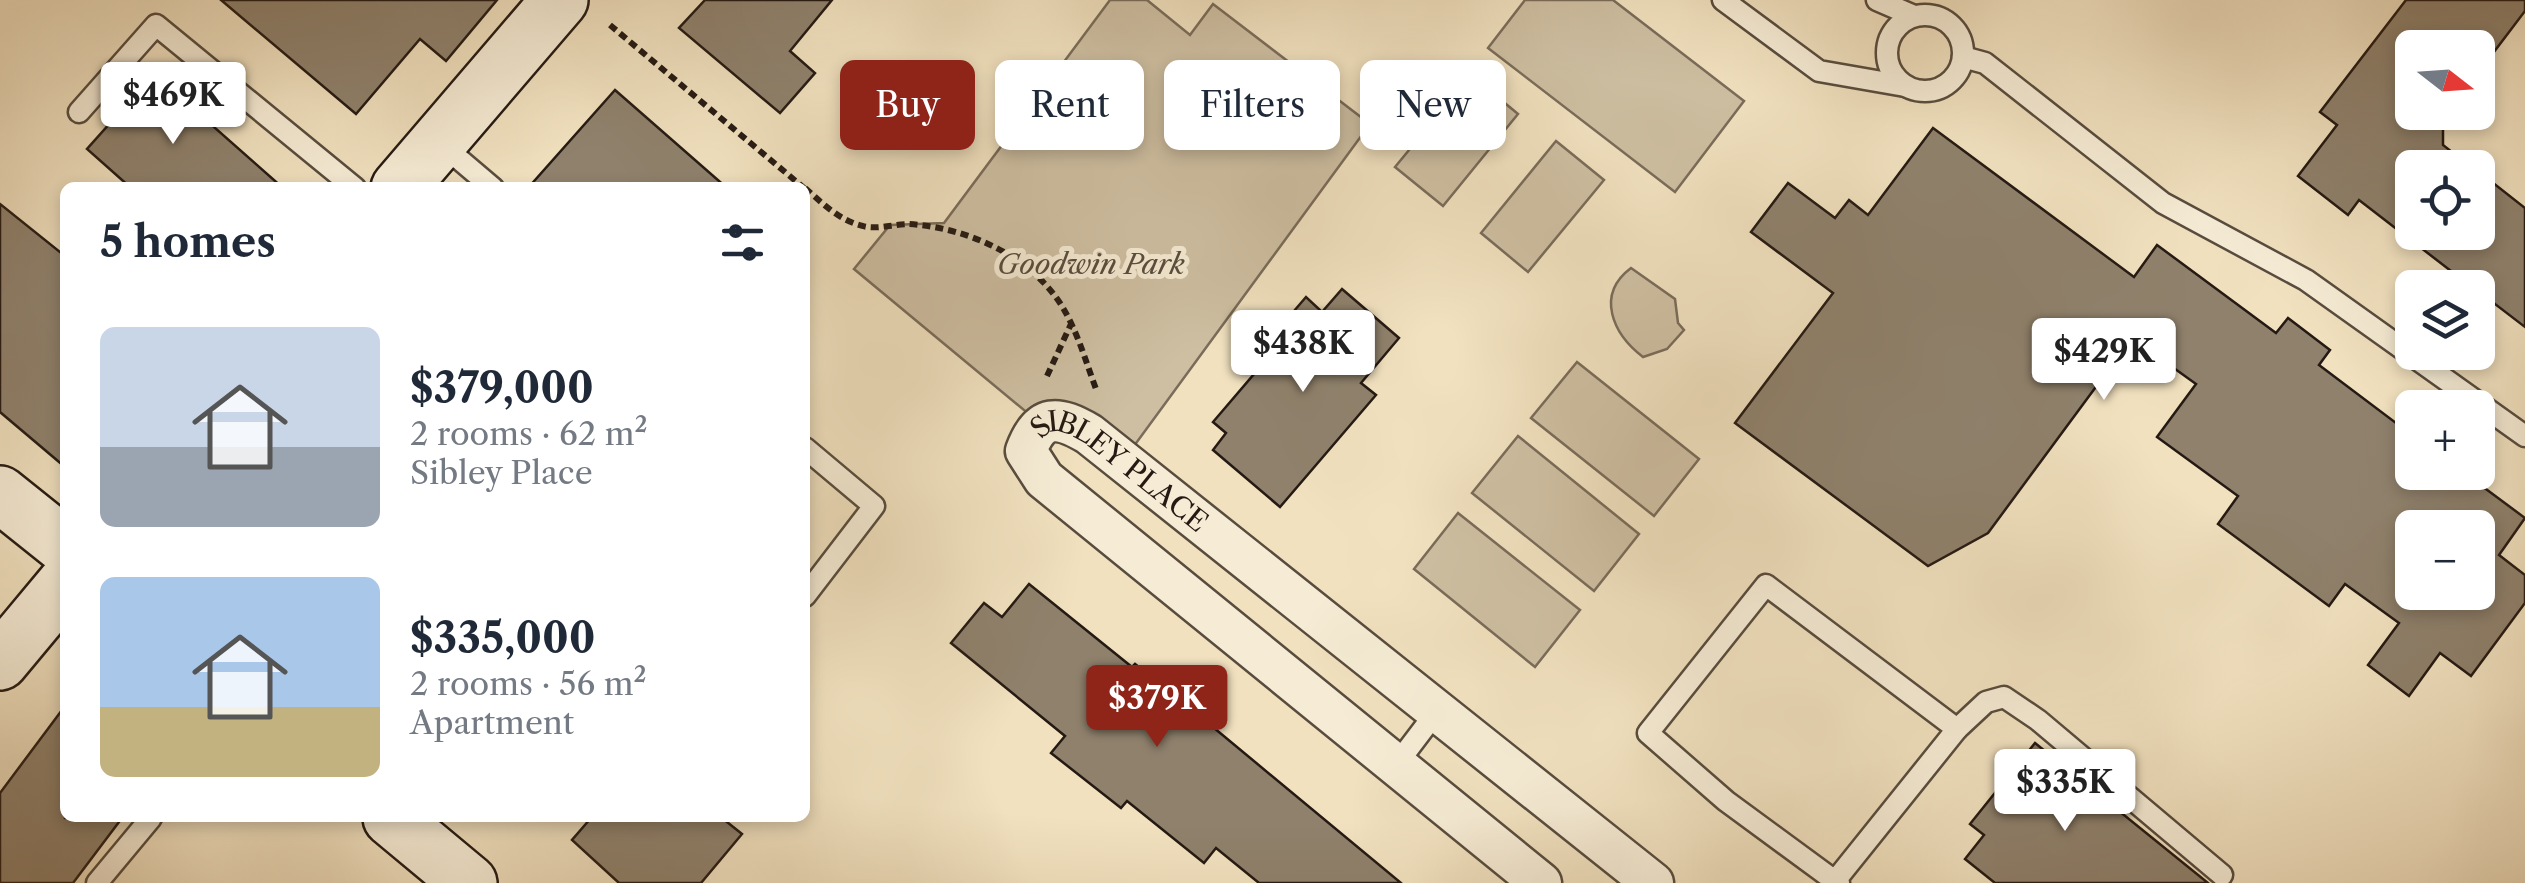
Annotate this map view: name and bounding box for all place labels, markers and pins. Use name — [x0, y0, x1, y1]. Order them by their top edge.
pin: $469K — [103, 62, 243, 147]
pin: $438K — [1233, 310, 1373, 395]
pin: $429K — [2034, 318, 2174, 403]
pin: $379K — [1087, 665, 1227, 750]
pin: $335K — [1995, 749, 2135, 834]

